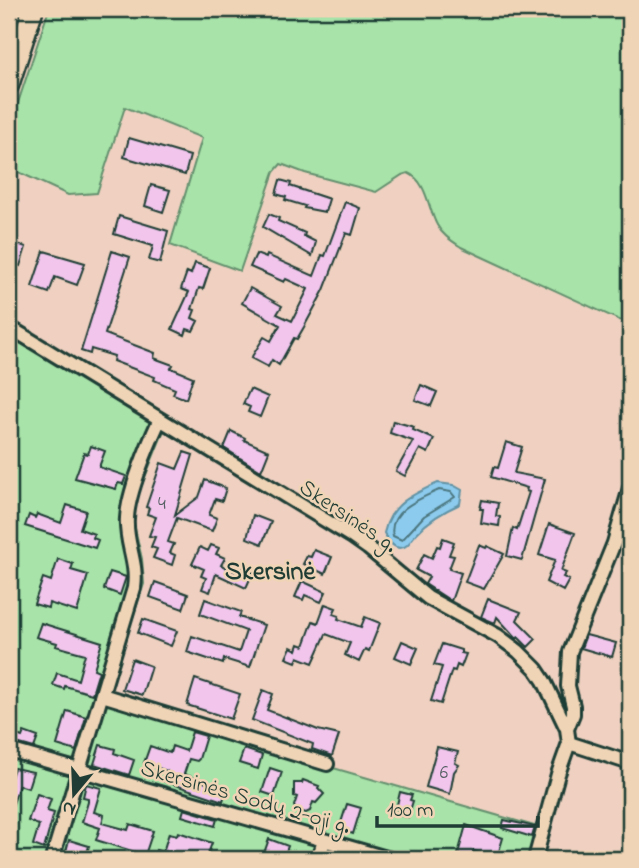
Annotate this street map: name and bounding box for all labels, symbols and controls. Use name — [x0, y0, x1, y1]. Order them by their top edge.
street label: Skersinės g. — [291, 472, 404, 563]
house number: 4 — [158, 491, 166, 518]
district label: Skersinė — [225, 554, 316, 592]
street label: Skersinės Sodų 2-oji g. — [136, 753, 354, 845]
north arrow — [38, 760, 108, 830]
house number: 6 — [440, 760, 448, 787]
scale bar — [377, 784, 538, 828]
text: N — [59, 793, 80, 823]
text: 100 m — [387, 796, 433, 826]

